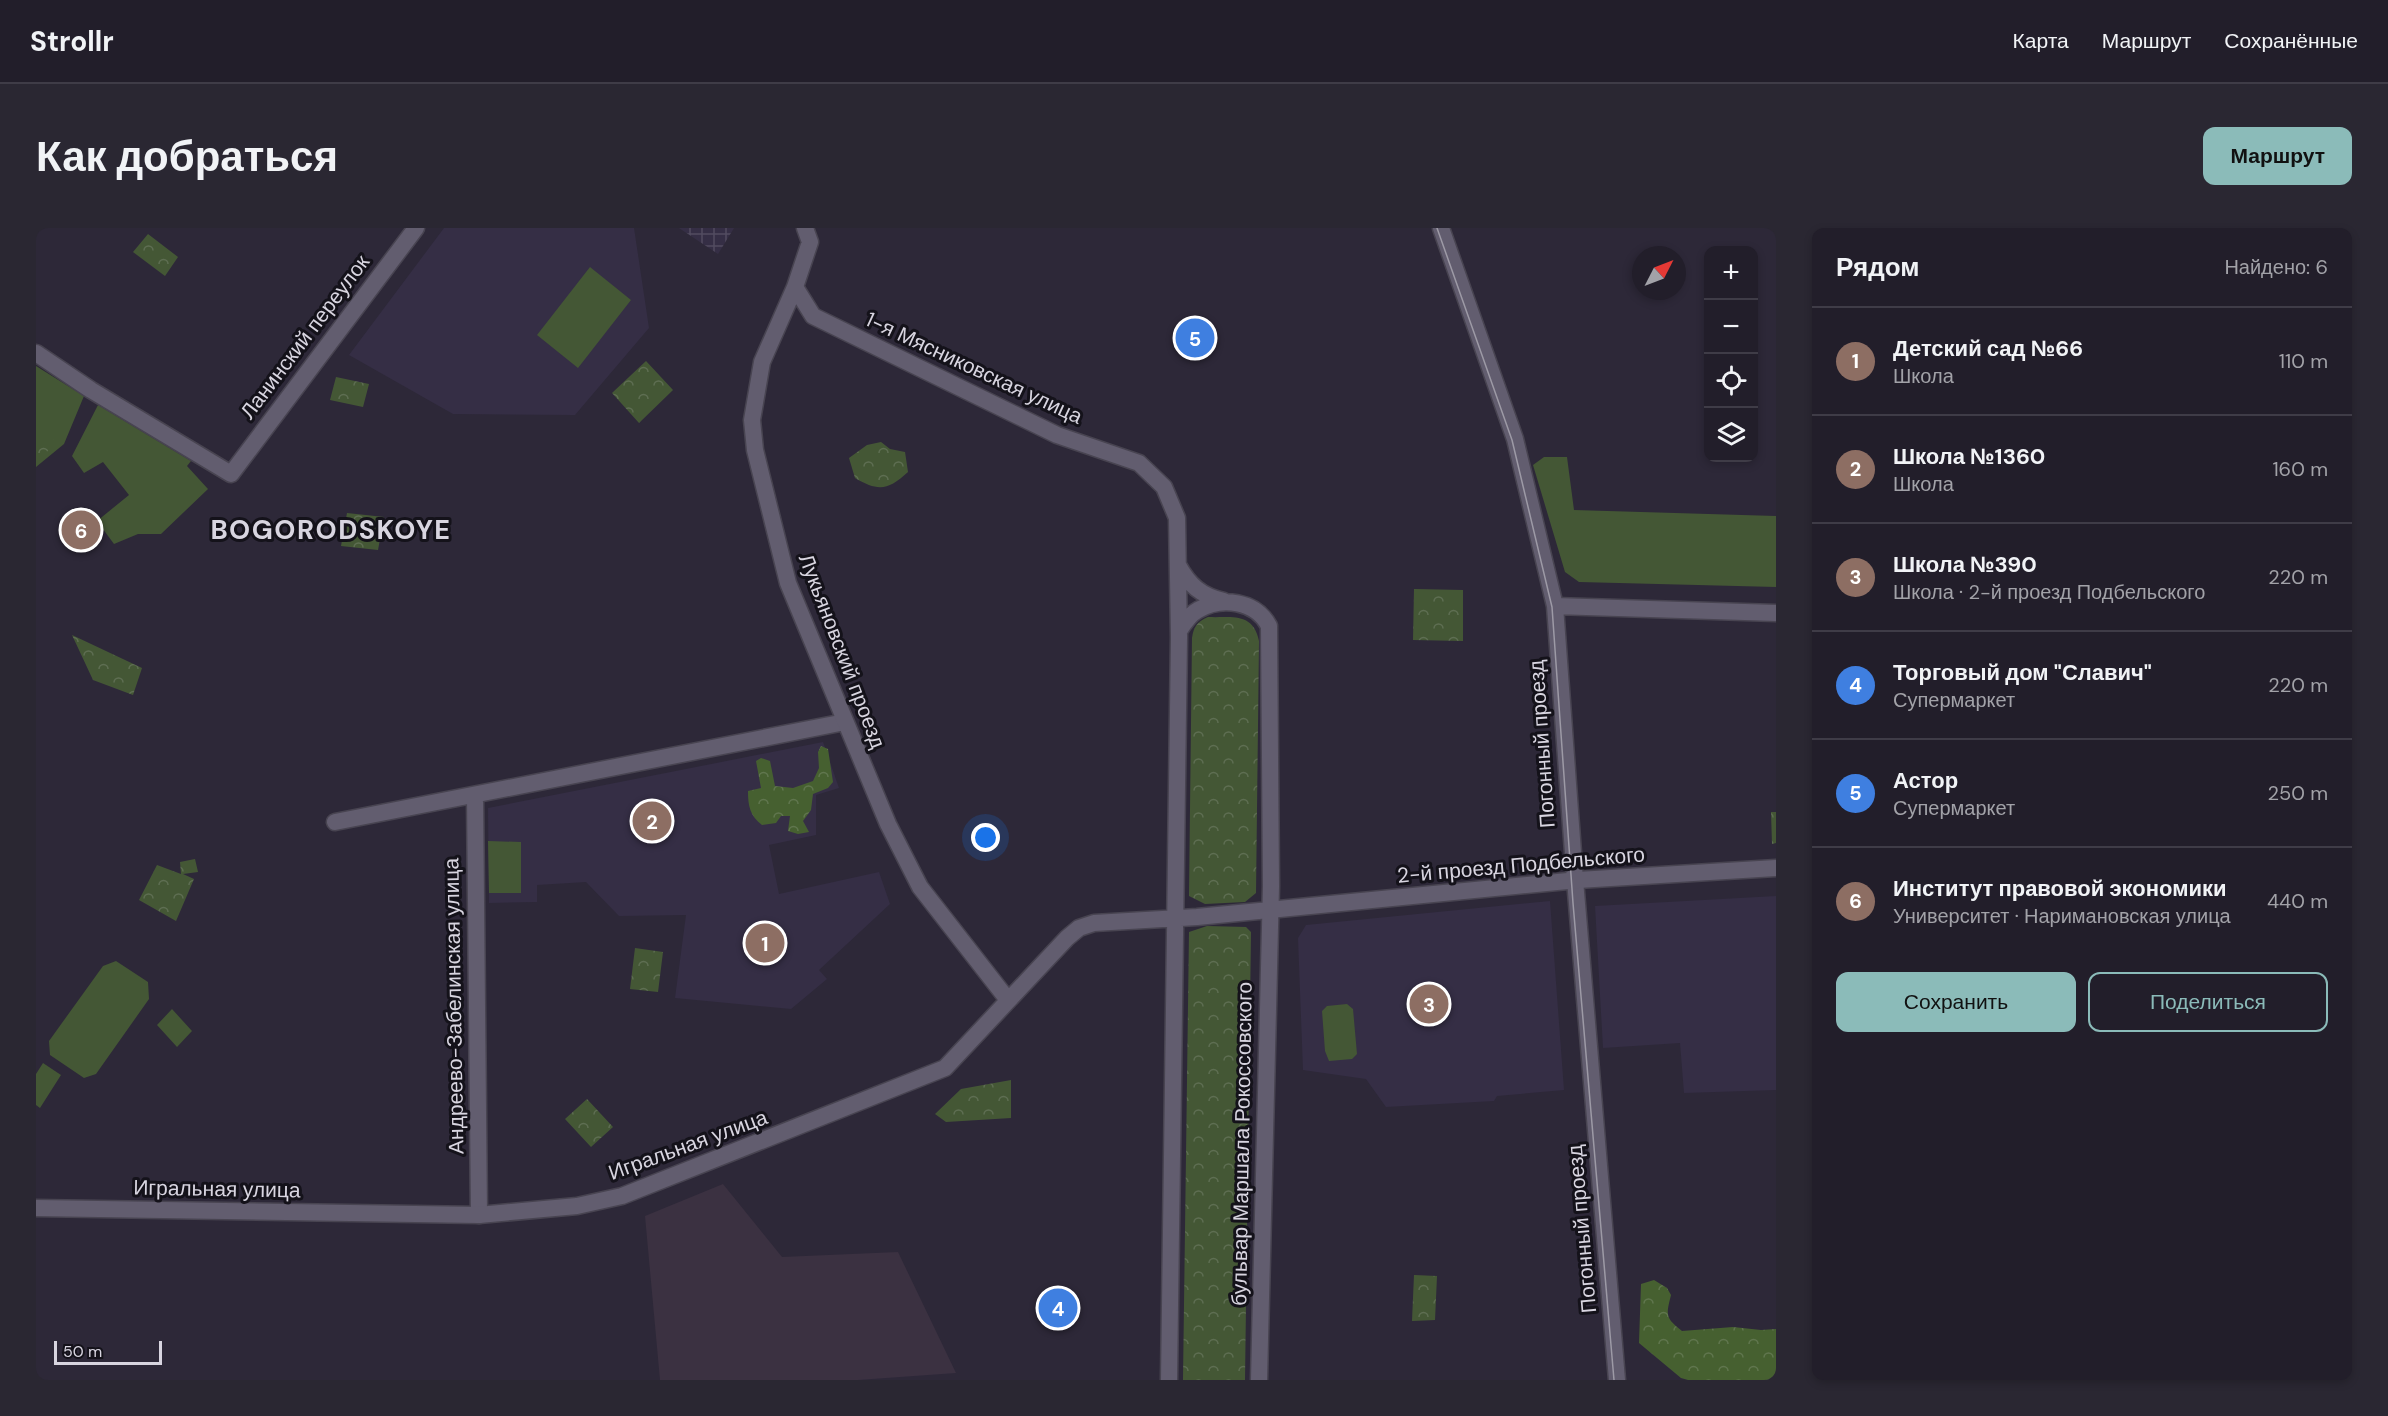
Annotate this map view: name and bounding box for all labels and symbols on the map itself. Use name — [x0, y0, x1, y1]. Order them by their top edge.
north arrow — [1632, 246, 1686, 300]
street label: Ланинский переулок — [234, 249, 376, 425]
street label: 1-я Мясниковская улица — [861, 305, 1087, 431]
pin: 5 — [1176, 316, 1214, 360]
pin: 6 — [62, 508, 100, 552]
district label: BOGORODSKOYE — [210, 512, 452, 547]
street label: Лукьяновский проезд — [792, 550, 892, 752]
street label: Погонный проезд — [1522, 659, 1562, 829]
pin: 2 — [632, 798, 672, 844]
your location — [971, 823, 1000, 852]
street label: 2-й проезд Подбельского — [1396, 840, 1646, 890]
street label: Андреево-Забелинская улица — [437, 857, 471, 1154]
pin: 1 — [746, 920, 784, 966]
street label: бульвар Маршала Рокоссовского — [1225, 982, 1259, 1306]
pin: 3 — [1410, 982, 1448, 1026]
street label: Игральная улица — [605, 1103, 772, 1187]
street label: Погонный проезд — [1561, 1144, 1603, 1314]
street label: Игральная улица — [133, 1174, 301, 1204]
pin: 4 — [1038, 1286, 1078, 1330]
scale bar — [54, 1338, 162, 1366]

